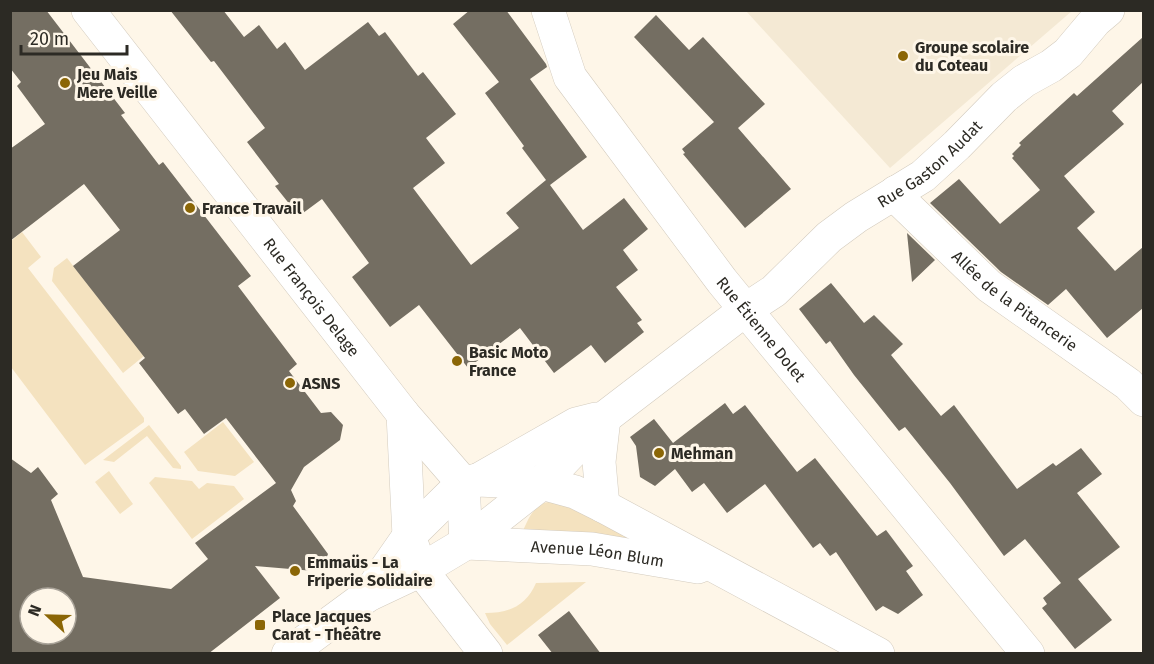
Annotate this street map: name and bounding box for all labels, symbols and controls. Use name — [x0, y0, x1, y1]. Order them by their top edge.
scale bar — [21, 18, 128, 56]
text: 20 m — [30, 28, 69, 50]
place label: Groupe scolaire du Coteau — [915, 38, 1029, 75]
marker: Groupe scolaire du Coteau — [896, 49, 910, 63]
place label: Jeu Mais Mere Veille — [76, 65, 157, 102]
marker: Jeu Mais Mere Veille — [58, 76, 72, 90]
street label: Rue Gaston Audat — [874, 116, 986, 212]
place label: France Travail — [202, 199, 302, 218]
marker: France Travail — [183, 201, 197, 215]
street label: Rue François Delage — [259, 234, 363, 360]
street label: Allée de la Pitancerie — [948, 247, 1081, 355]
street label: Rue Étienne Dolet — [712, 273, 810, 386]
place label: Basic Moto France — [469, 343, 548, 380]
marker: Basic Moto France — [450, 354, 464, 368]
place label: ASNS — [301, 374, 340, 393]
marker: ASNS — [283, 376, 297, 390]
place label: Mehman — [671, 444, 733, 463]
marker: Mehman — [652, 446, 666, 460]
street label: Avenue Léon Blum — [530, 537, 665, 571]
place label: Emmaüs - La Friperie Solidaire — [307, 553, 433, 590]
marker: Emmaüs - La Friperie Solidaire — [288, 564, 302, 578]
north arrow — [18, 586, 78, 646]
text: N — [24, 602, 45, 619]
place label: Place Jacques Carat - Théâtre — [272, 607, 381, 644]
marker: Place Jacques Carat - Théâtre — [253, 618, 267, 632]

